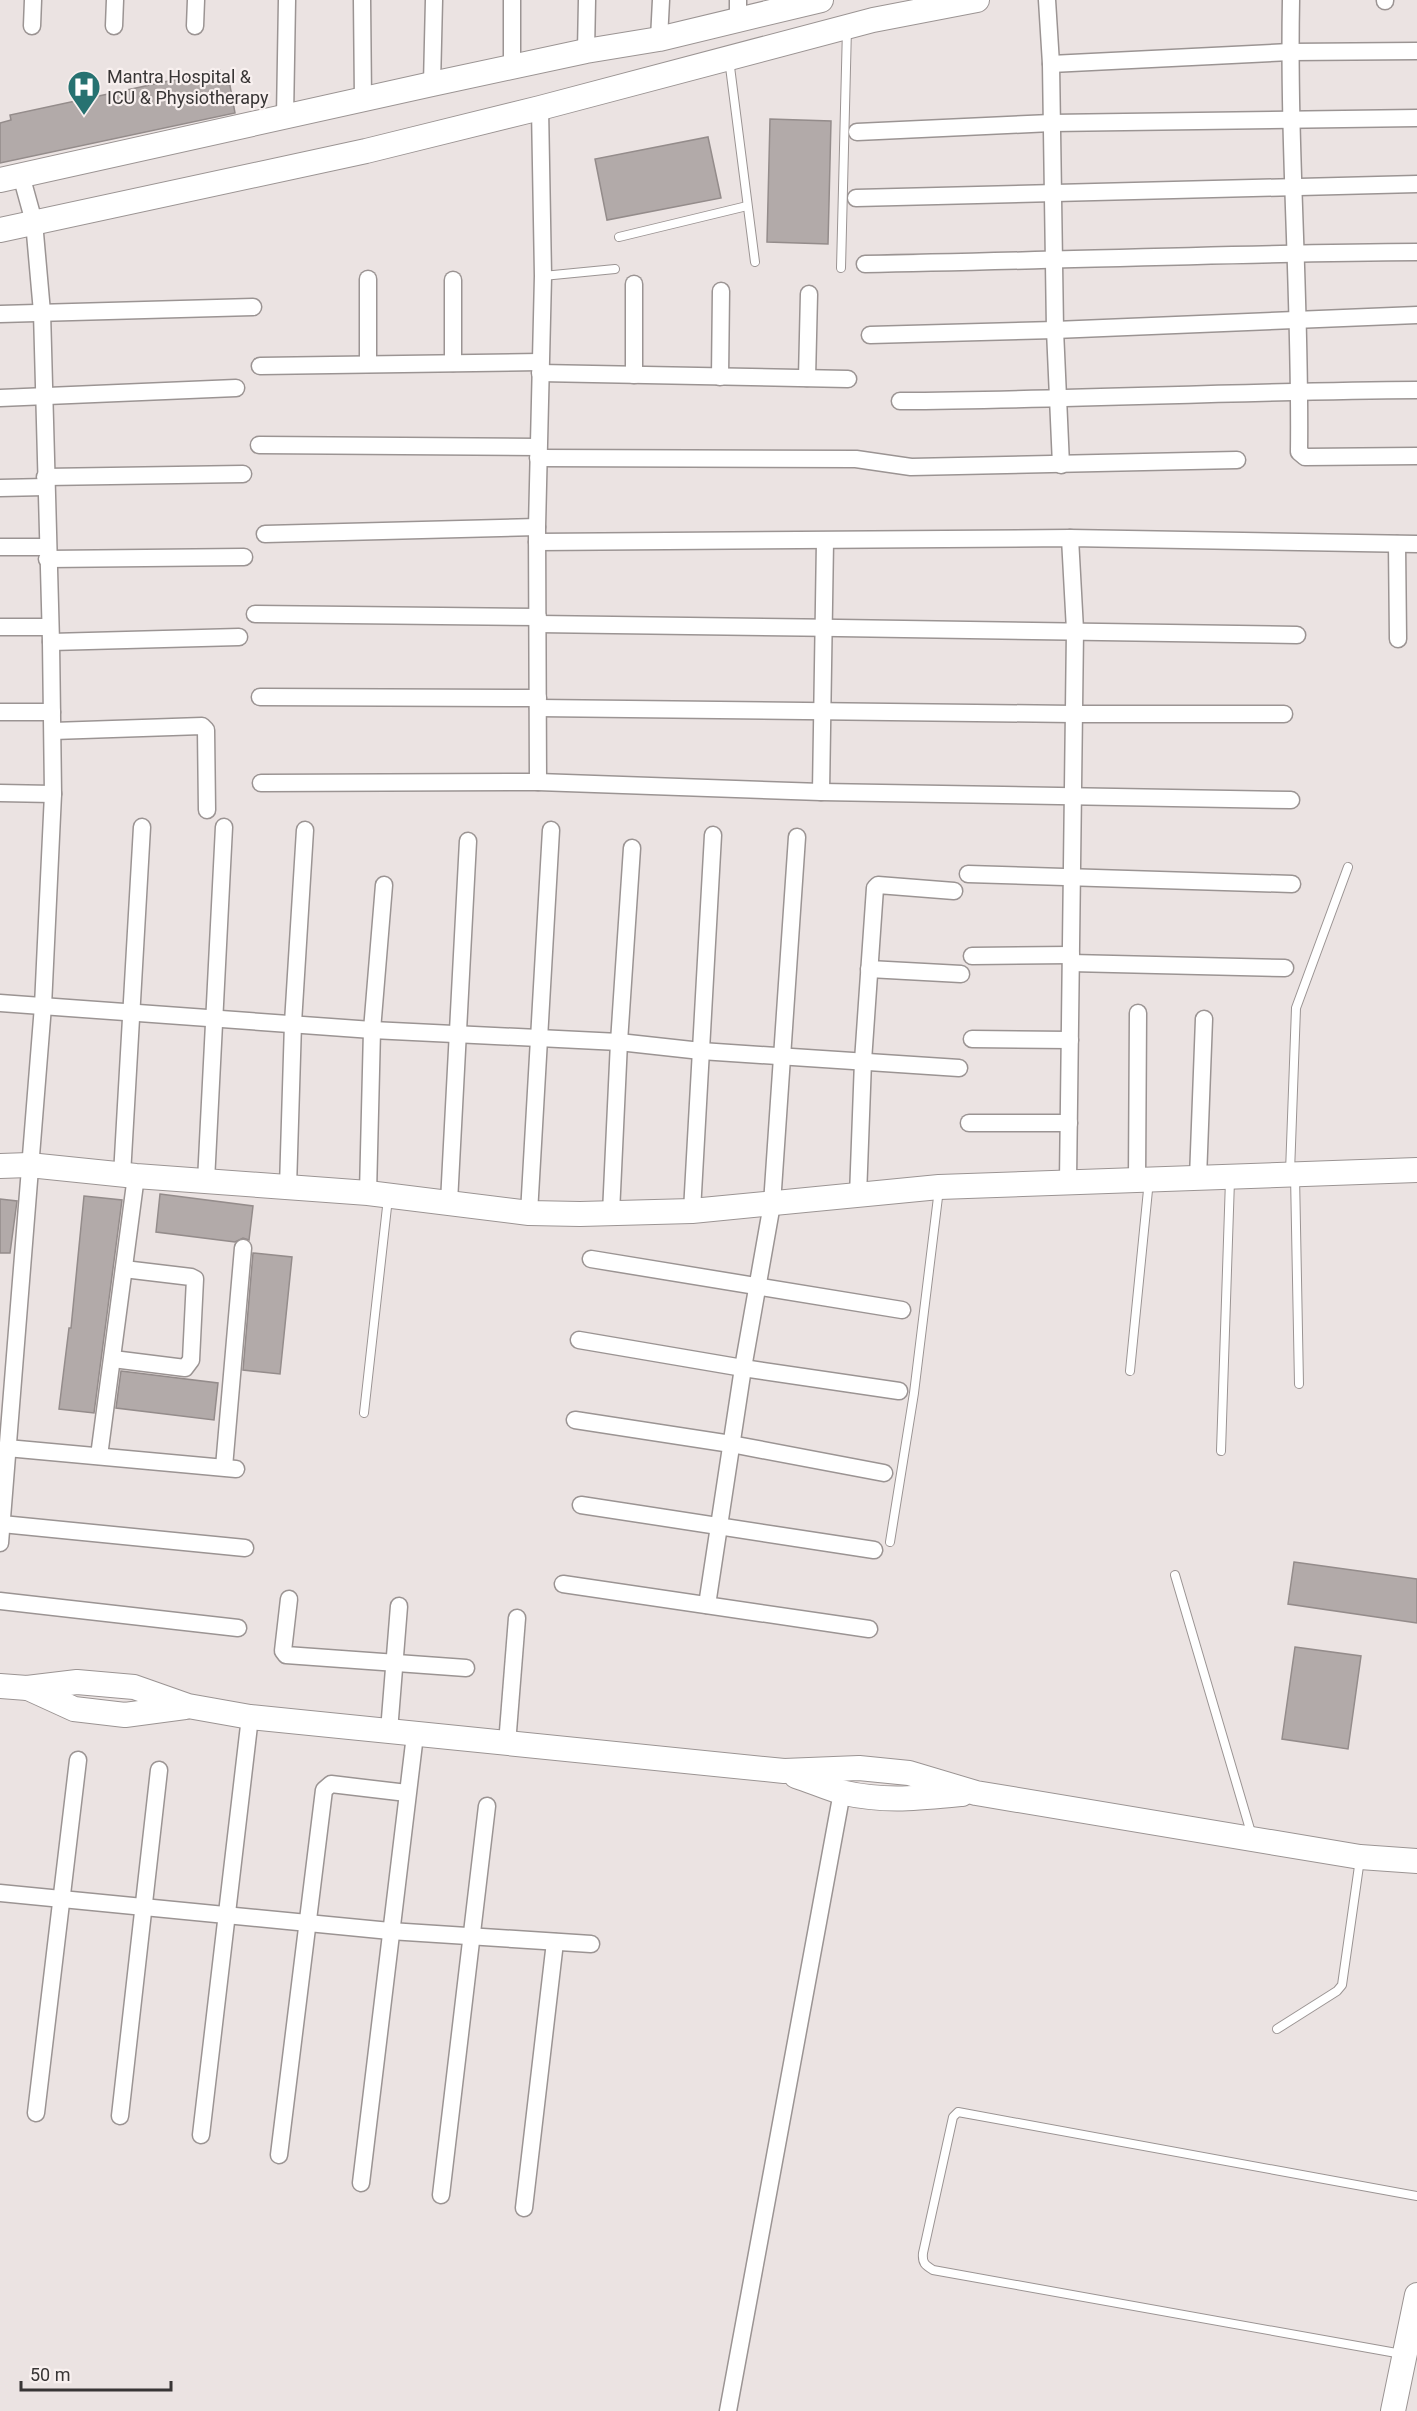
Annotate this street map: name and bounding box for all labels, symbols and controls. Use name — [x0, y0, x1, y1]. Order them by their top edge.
place label: Mantra Hospital & ICU & Physiotherapy — [107, 66, 269, 108]
hospital icon: Mantra Hospital & ICU & Physiotherapy — [66, 69, 102, 116]
scale bar — [21, 2354, 171, 2392]
text: 50 m — [30, 2364, 70, 2385]

